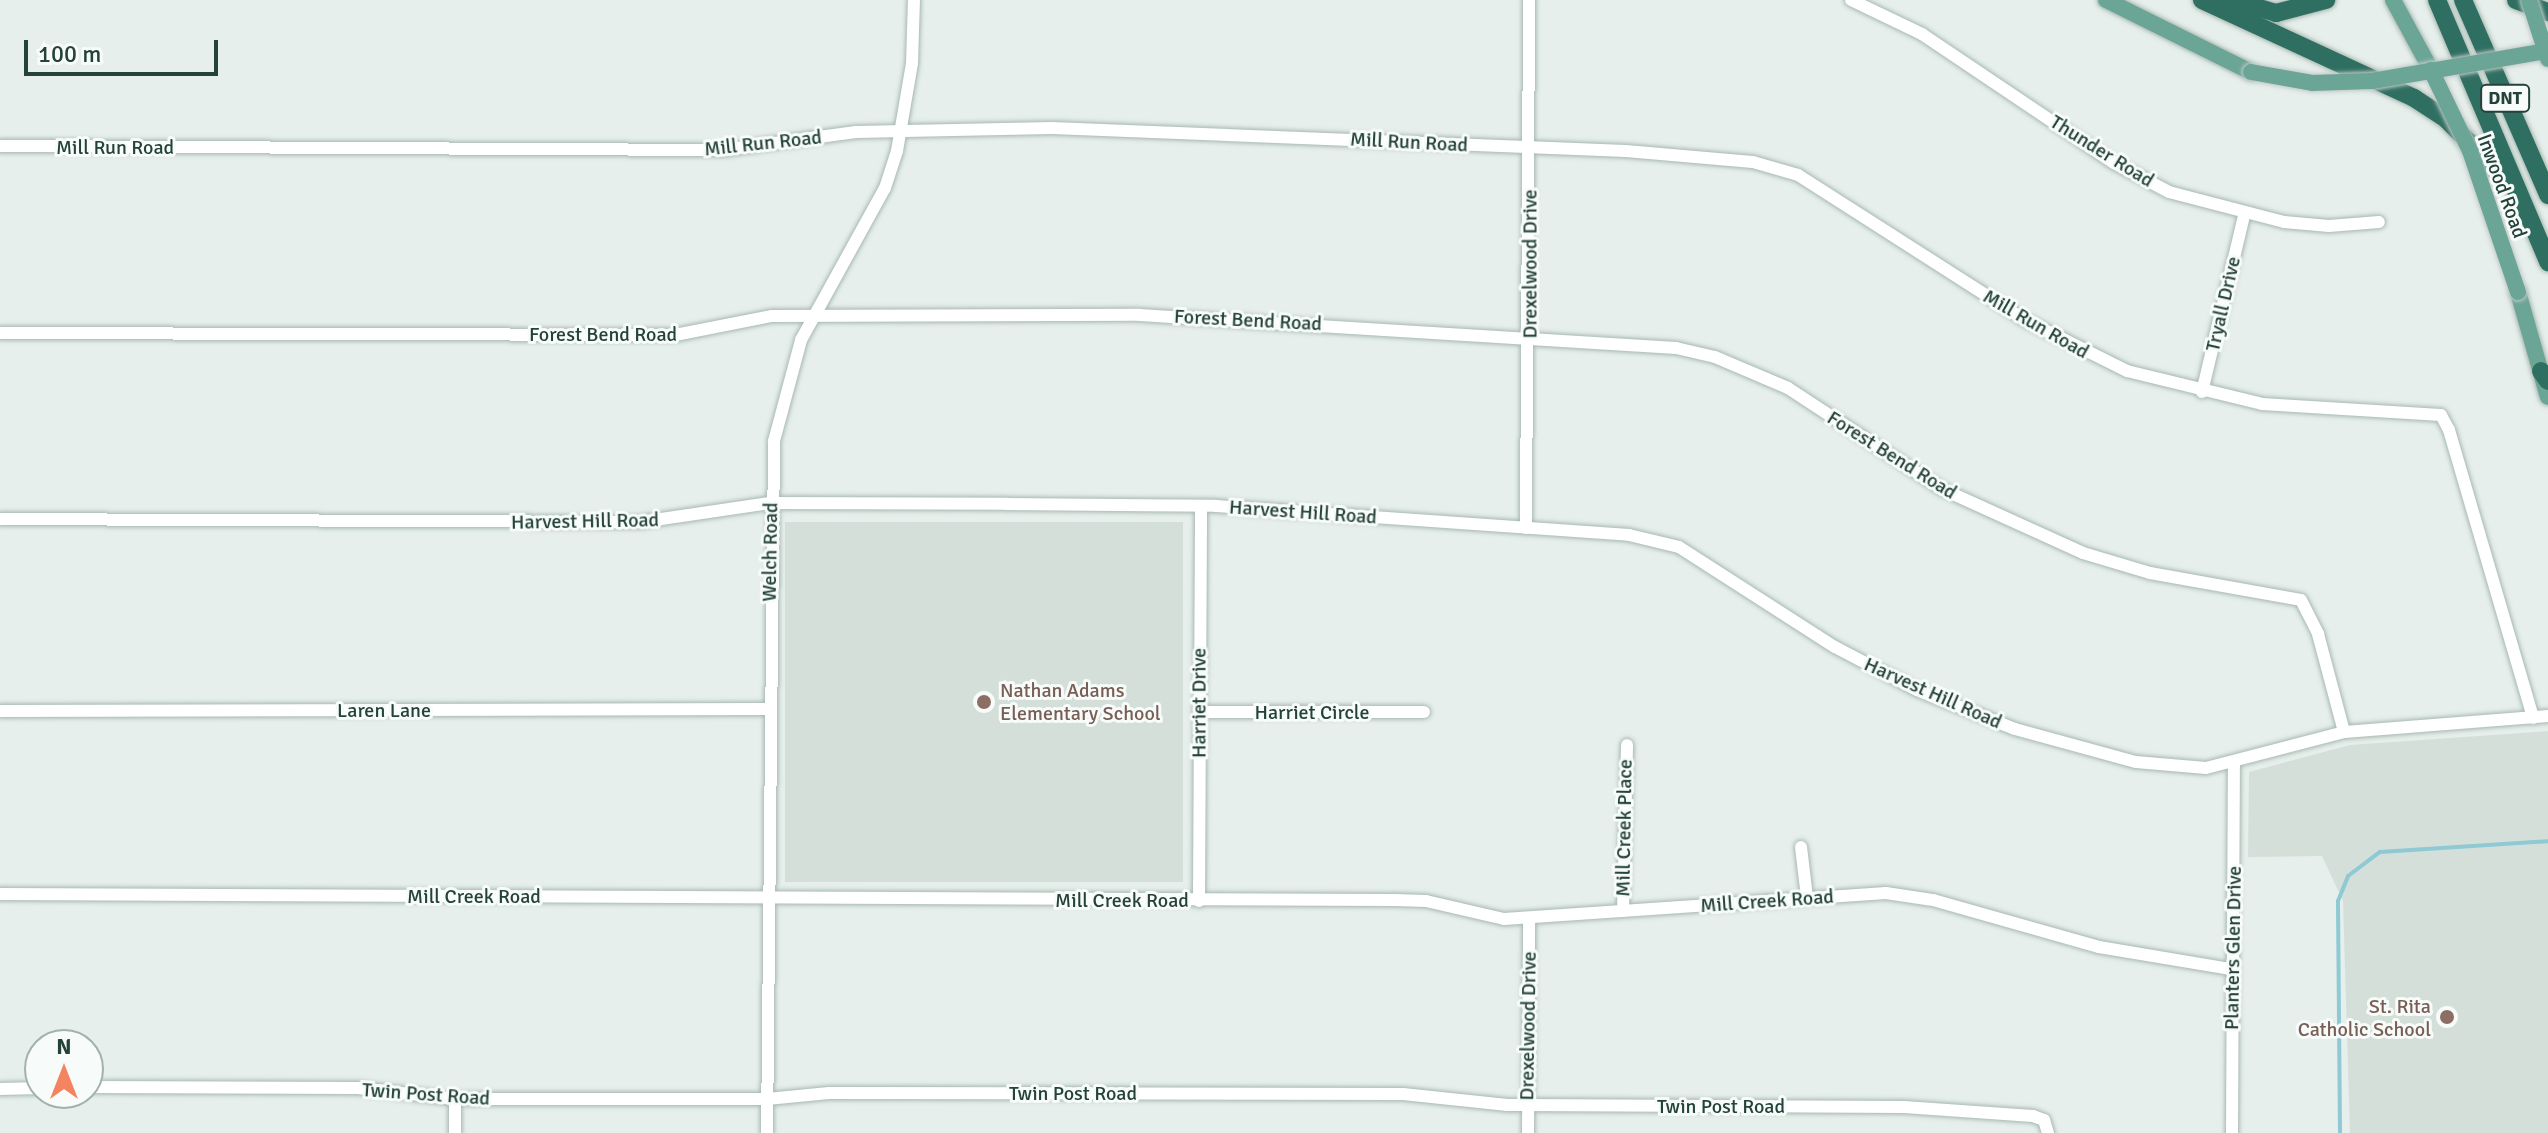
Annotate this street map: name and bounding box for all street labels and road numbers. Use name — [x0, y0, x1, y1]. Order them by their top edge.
road number: DNT — [2479, 84, 2531, 112]
street label: Thunder Road — [2046, 110, 2158, 192]
street label: Mill Run Road — [703, 125, 823, 161]
street label: Mill Run Road — [1349, 127, 1469, 157]
street label: Inwood Road — [2472, 131, 2532, 241]
street label: Mill Run Road — [56, 135, 174, 159]
street label: Drexelwood Drive — [1518, 189, 1542, 339]
street label: Tryall Drive — [2200, 254, 2246, 354]
street label: Mill Run Road — [1979, 284, 2093, 364]
street label: Forest Bend Road — [1173, 304, 1323, 336]
street label: Forest Bend Road — [529, 322, 677, 346]
street label: Forest Bend Road — [1823, 406, 1961, 504]
street label: Harvest Hill Road — [1228, 495, 1378, 529]
street label: Welch Road — [757, 502, 783, 602]
street label: Harvest Hill Road — [511, 508, 659, 534]
street label: Harriet Drive — [1187, 648, 1211, 758]
street label: Harvest Hill Road — [1860, 652, 2006, 734]
street label: Laren Lane — [337, 698, 431, 722]
street label: Harriet Circle — [1254, 700, 1370, 724]
street label: Mill Creek Place — [1611, 759, 1637, 897]
street label: Planters Glen Drive — [2220, 866, 2246, 1030]
street label: Mill Creek Road — [407, 884, 541, 908]
street label: Mill Creek Road — [1699, 884, 1835, 918]
street label: Mill Creek Road — [1055, 888, 1189, 912]
street label: Drexelwood Drive — [1515, 951, 1541, 1101]
street label: Twin Post Road — [361, 1078, 491, 1110]
street label: Twin Post Road — [1009, 1081, 1137, 1105]
street label: Twin Post Road — [1657, 1094, 1785, 1118]

